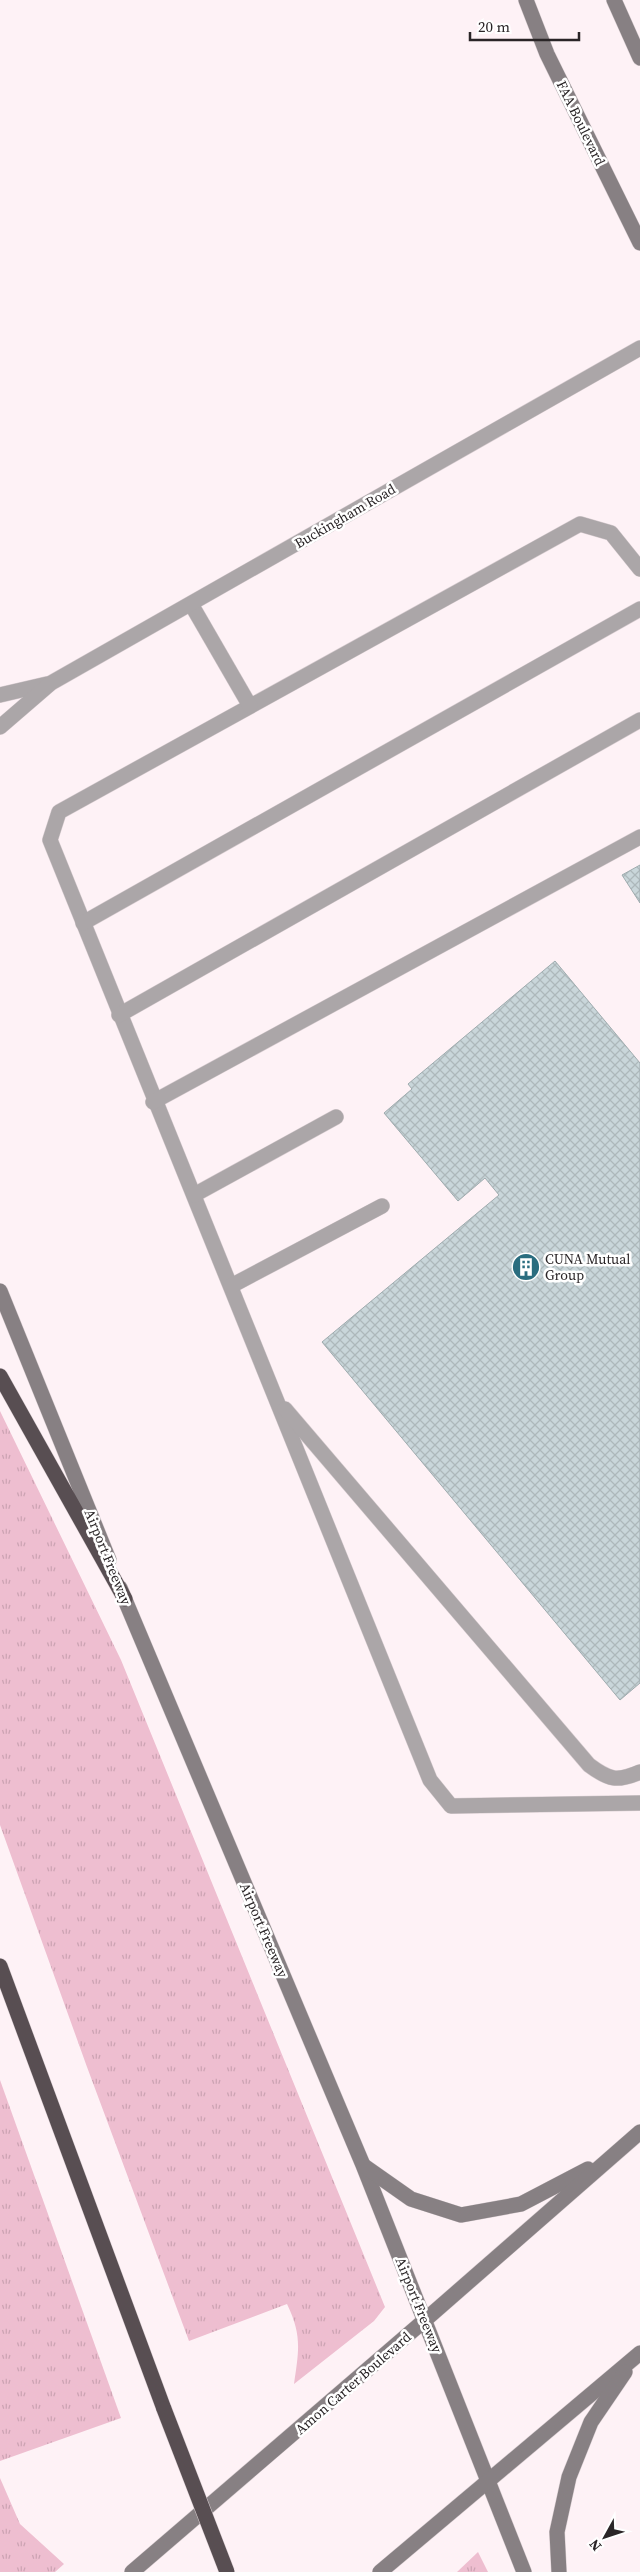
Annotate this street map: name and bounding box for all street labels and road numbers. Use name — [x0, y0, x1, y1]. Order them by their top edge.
street label: FAA Boulevard — [552, 77, 610, 169]
street label: Buckingham Road — [291, 479, 399, 553]
street label: Airport Freeway — [80, 1506, 137, 1609]
street label: Airport Freeway — [235, 1879, 293, 1981]
street label: Airport Freeway — [391, 2254, 448, 2357]
street label: Amon Carter Boulevard — [291, 2327, 415, 2439]

